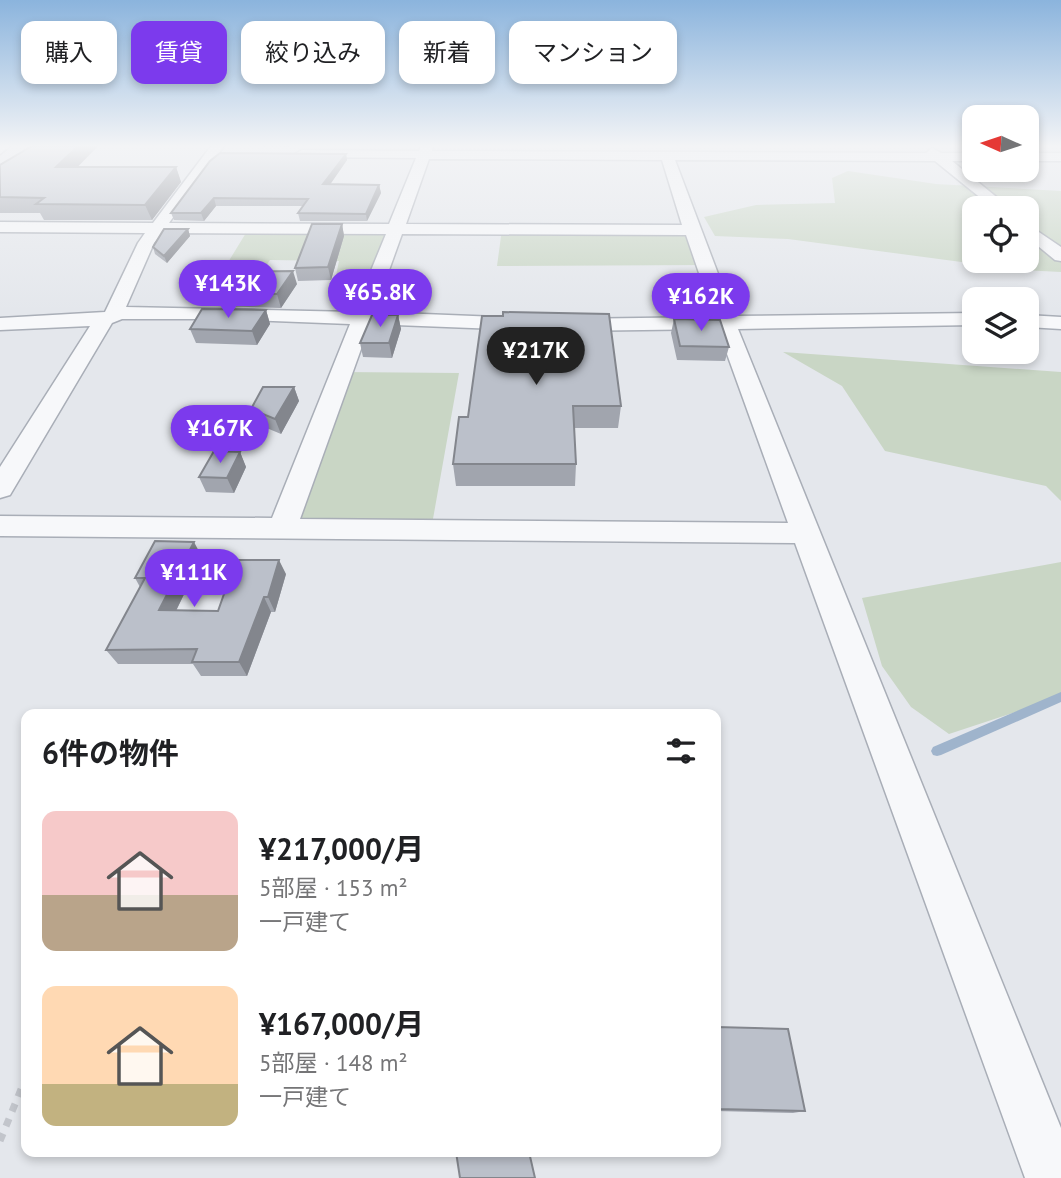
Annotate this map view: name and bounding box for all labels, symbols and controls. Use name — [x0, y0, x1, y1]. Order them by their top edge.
chip: 購入 — [21, 21, 117, 84]
chip: 賃貸 — [131, 21, 227, 84]
chip: 絞り込み — [241, 21, 385, 84]
chip: 新着 — [399, 21, 495, 84]
chip: マンション — [509, 21, 677, 84]
north arrow — [962, 105, 1040, 182]
map controls — [962, 105, 1039, 364]
button: locate — [962, 196, 1039, 273]
pin: ¥143K — [179, 260, 277, 320]
text: ¥143K — [195, 268, 261, 297]
pin: ¥65.8K — [323, 270, 437, 329]
pin: ¥162K — [652, 274, 750, 333]
text: ¥65.8K — [344, 277, 416, 306]
text: ¥162K — [668, 281, 734, 310]
button: layers — [962, 287, 1039, 364]
pin: ¥217K — [487, 328, 585, 387]
text: ¥217K — [503, 335, 569, 364]
pin: ¥167K — [171, 406, 269, 465]
text: ¥167K — [187, 413, 253, 442]
pin: ¥111K — [145, 550, 243, 609]
text: ¥111K — [161, 557, 227, 586]
icon: filters — [662, 732, 700, 770]
text: 6件の物件 — [42, 733, 179, 772]
text: ¥217,000/月 — [259, 829, 424, 868]
icon: home — [98, 839, 182, 923]
text: 5部屋 · 153 m² — [259, 873, 407, 902]
text: 一戸建て — [259, 907, 351, 936]
text: ¥167,000/月 — [259, 1004, 424, 1043]
icon: home — [98, 1014, 182, 1098]
text: 5部屋 · 148 m² — [259, 1048, 407, 1077]
text: 一戸建て — [259, 1082, 351, 1111]

